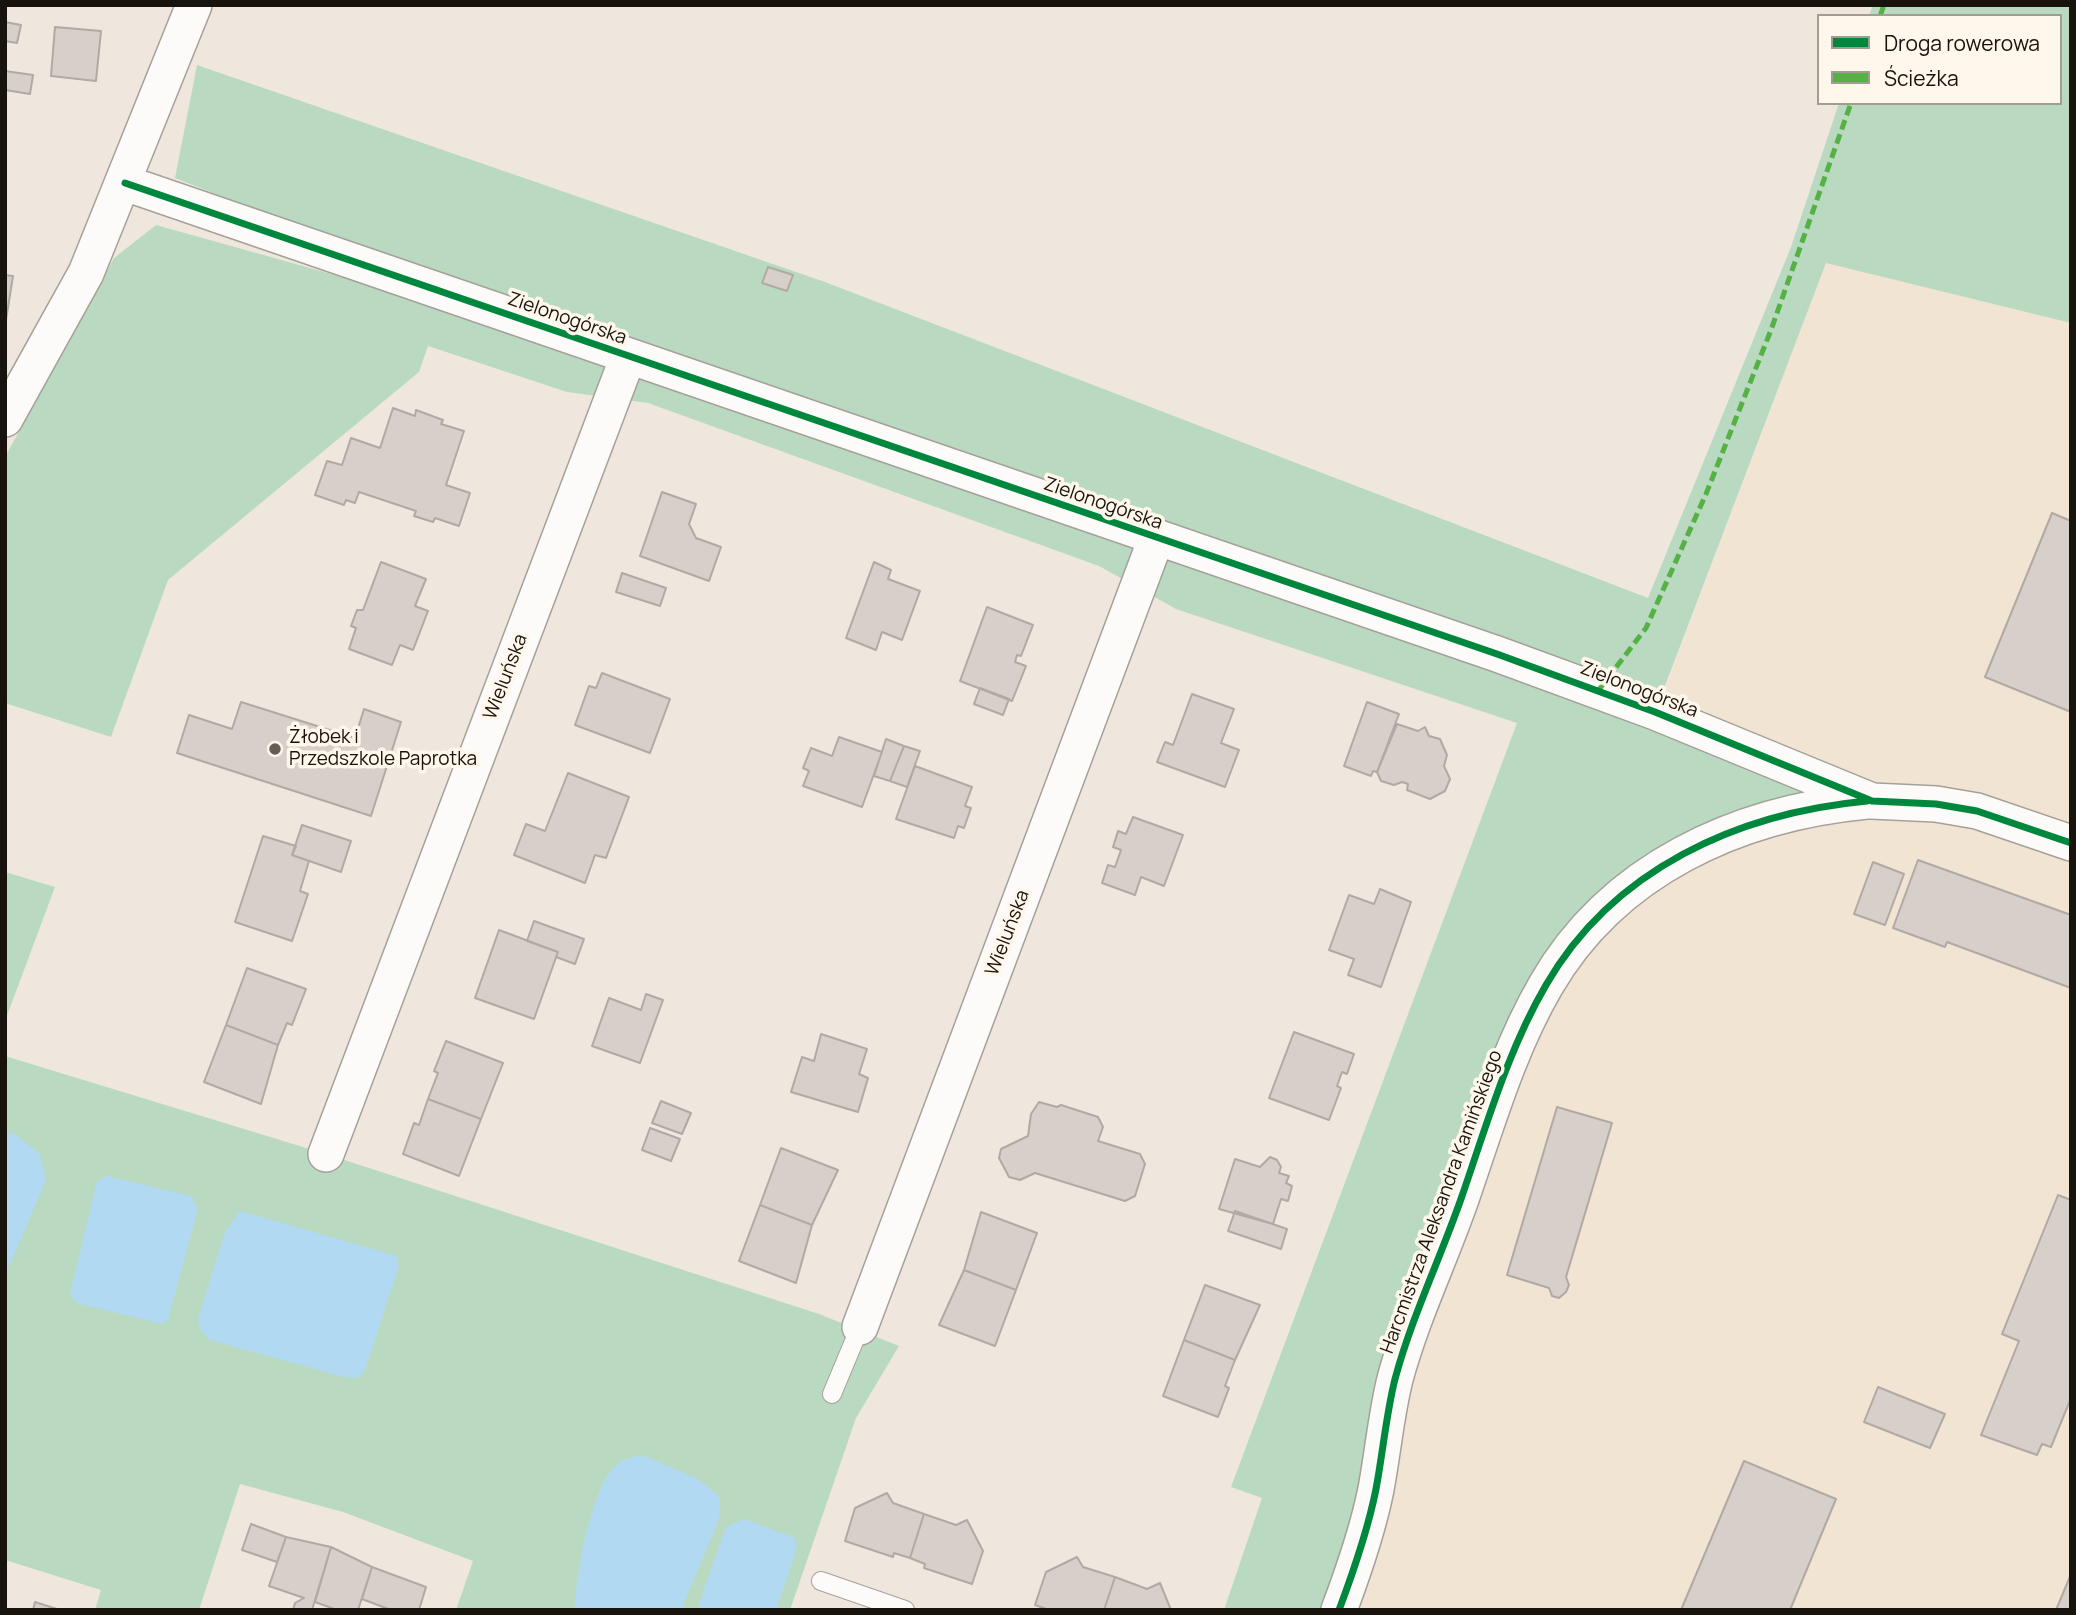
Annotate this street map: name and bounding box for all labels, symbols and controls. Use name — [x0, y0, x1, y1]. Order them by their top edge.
legend — [1817, 14, 2062, 105]
text: Droga rowerowa — [1884, 29, 2040, 57]
text: Ścieżka — [1884, 64, 1959, 92]
street label: Zielonogórska — [505, 288, 629, 350]
street label: Zielonogórska — [1041, 473, 1165, 535]
street label: Wieluńska — [479, 631, 533, 723]
street label: Zielonogórska — [1577, 657, 1701, 723]
place label: Żłobek i Przedszkole Paprotka — [289, 727, 477, 771]
marker: Żłobek i Przedszkole Paprotka — [267, 741, 283, 757]
street label: Wieluńska — [981, 887, 1035, 979]
street label: Harcmistrza Aleksandra Kamińskiego — [1376, 1047, 1508, 1357]

